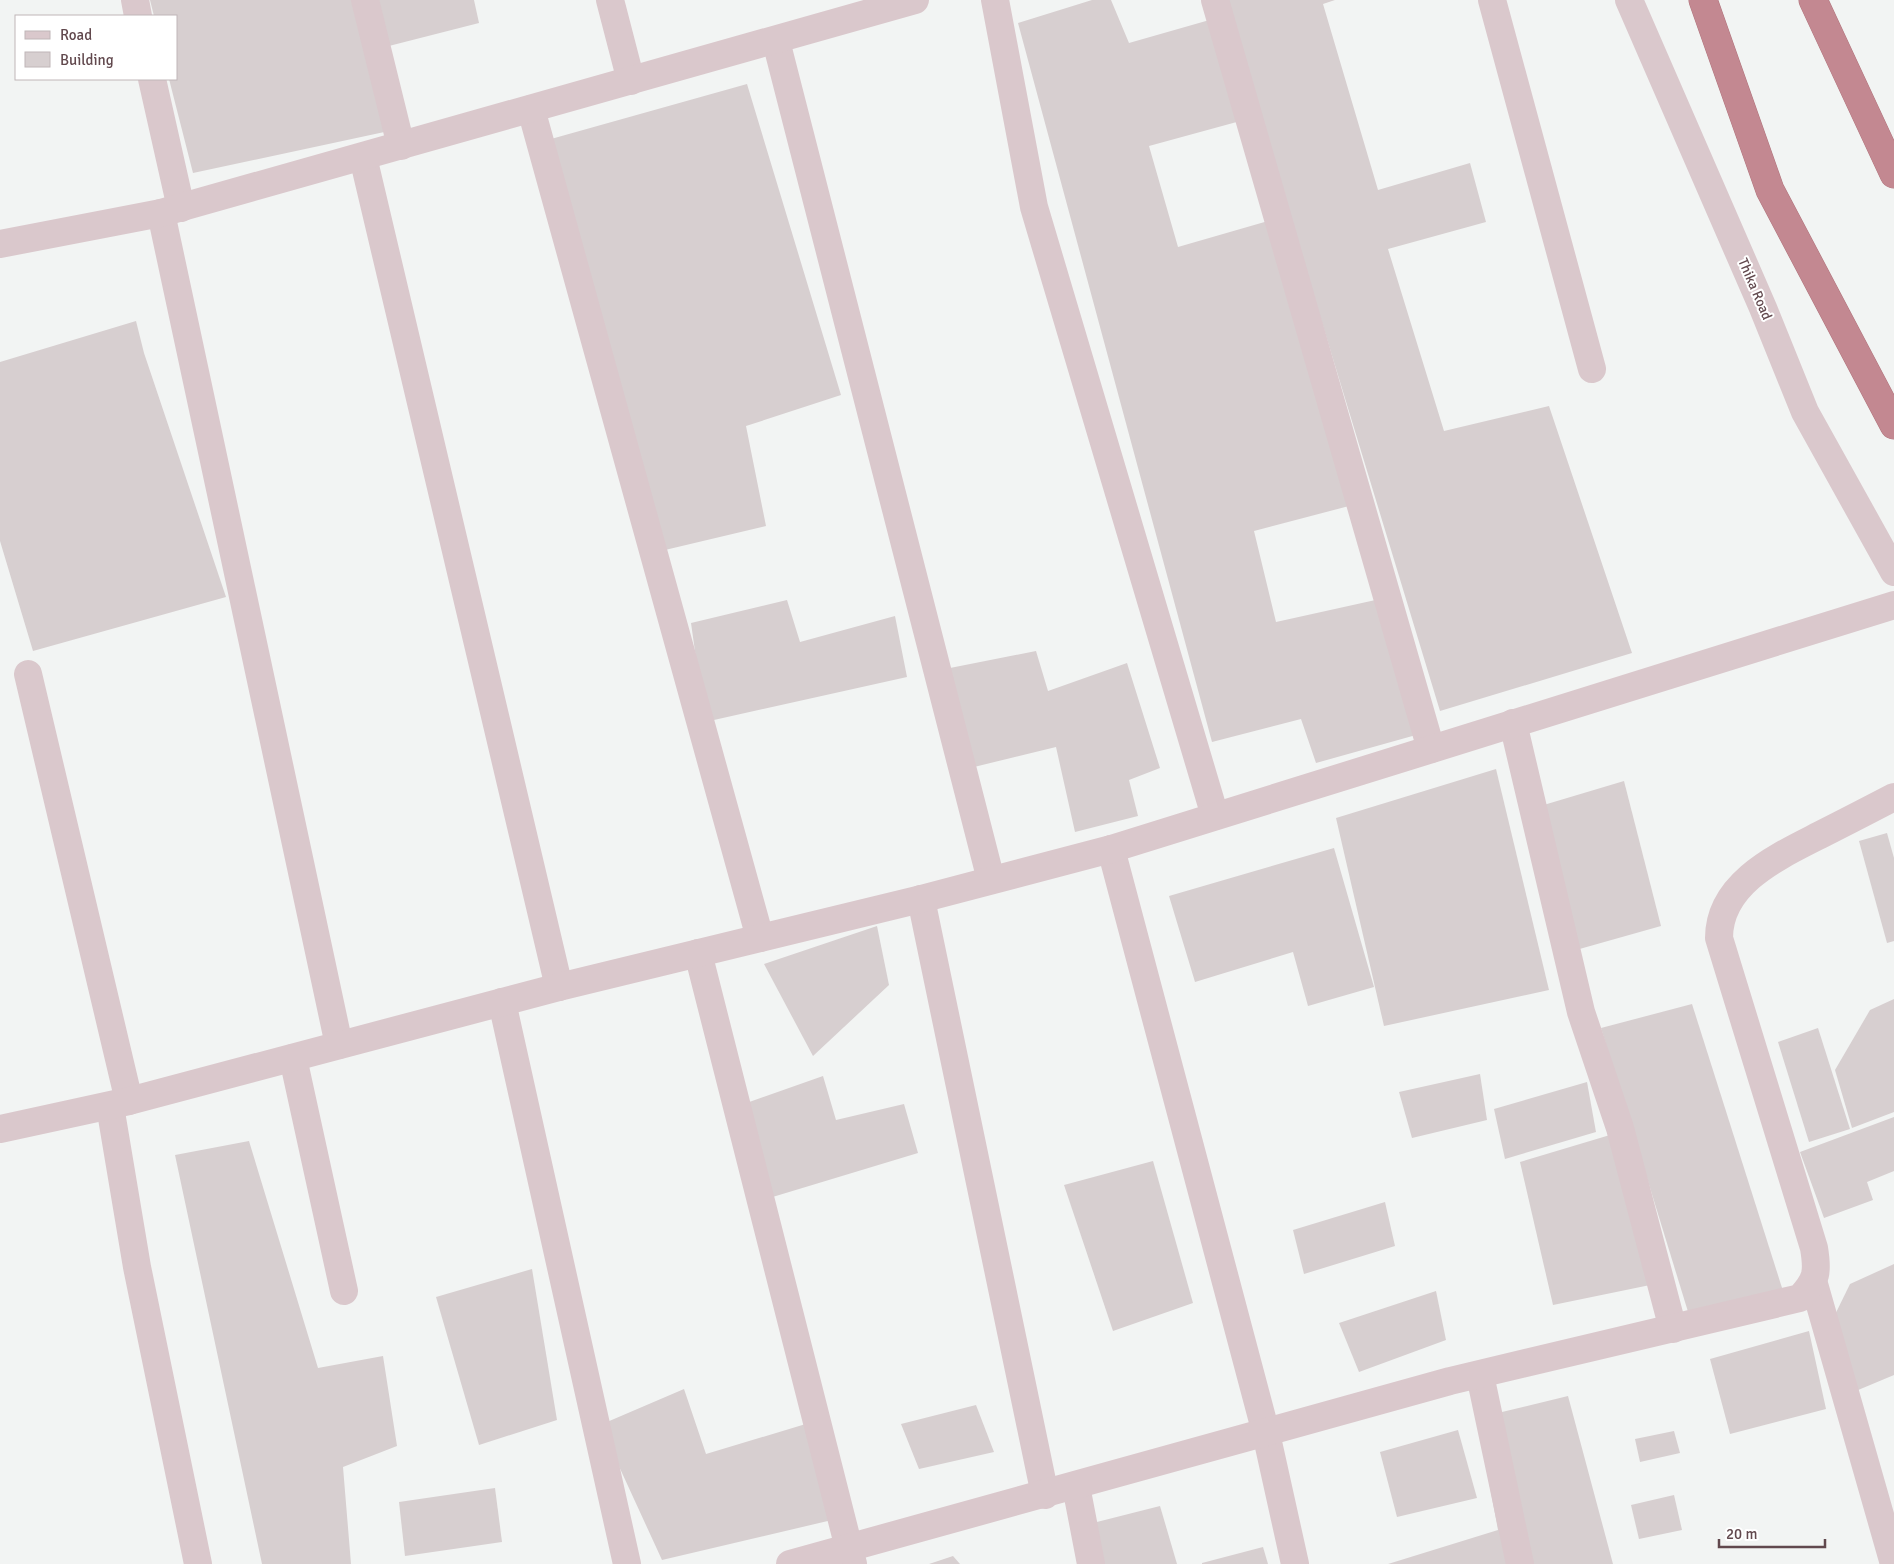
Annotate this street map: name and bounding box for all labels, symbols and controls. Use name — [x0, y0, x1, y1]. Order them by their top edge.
legend — [15, 15, 178, 80]
text: Road — [60, 26, 92, 44]
text: Building — [60, 51, 114, 69]
street label: Thika Road — [1734, 256, 1776, 322]
scale bar — [1719, 1516, 1825, 1548]
text: 20 m — [1726, 1525, 1757, 1543]

